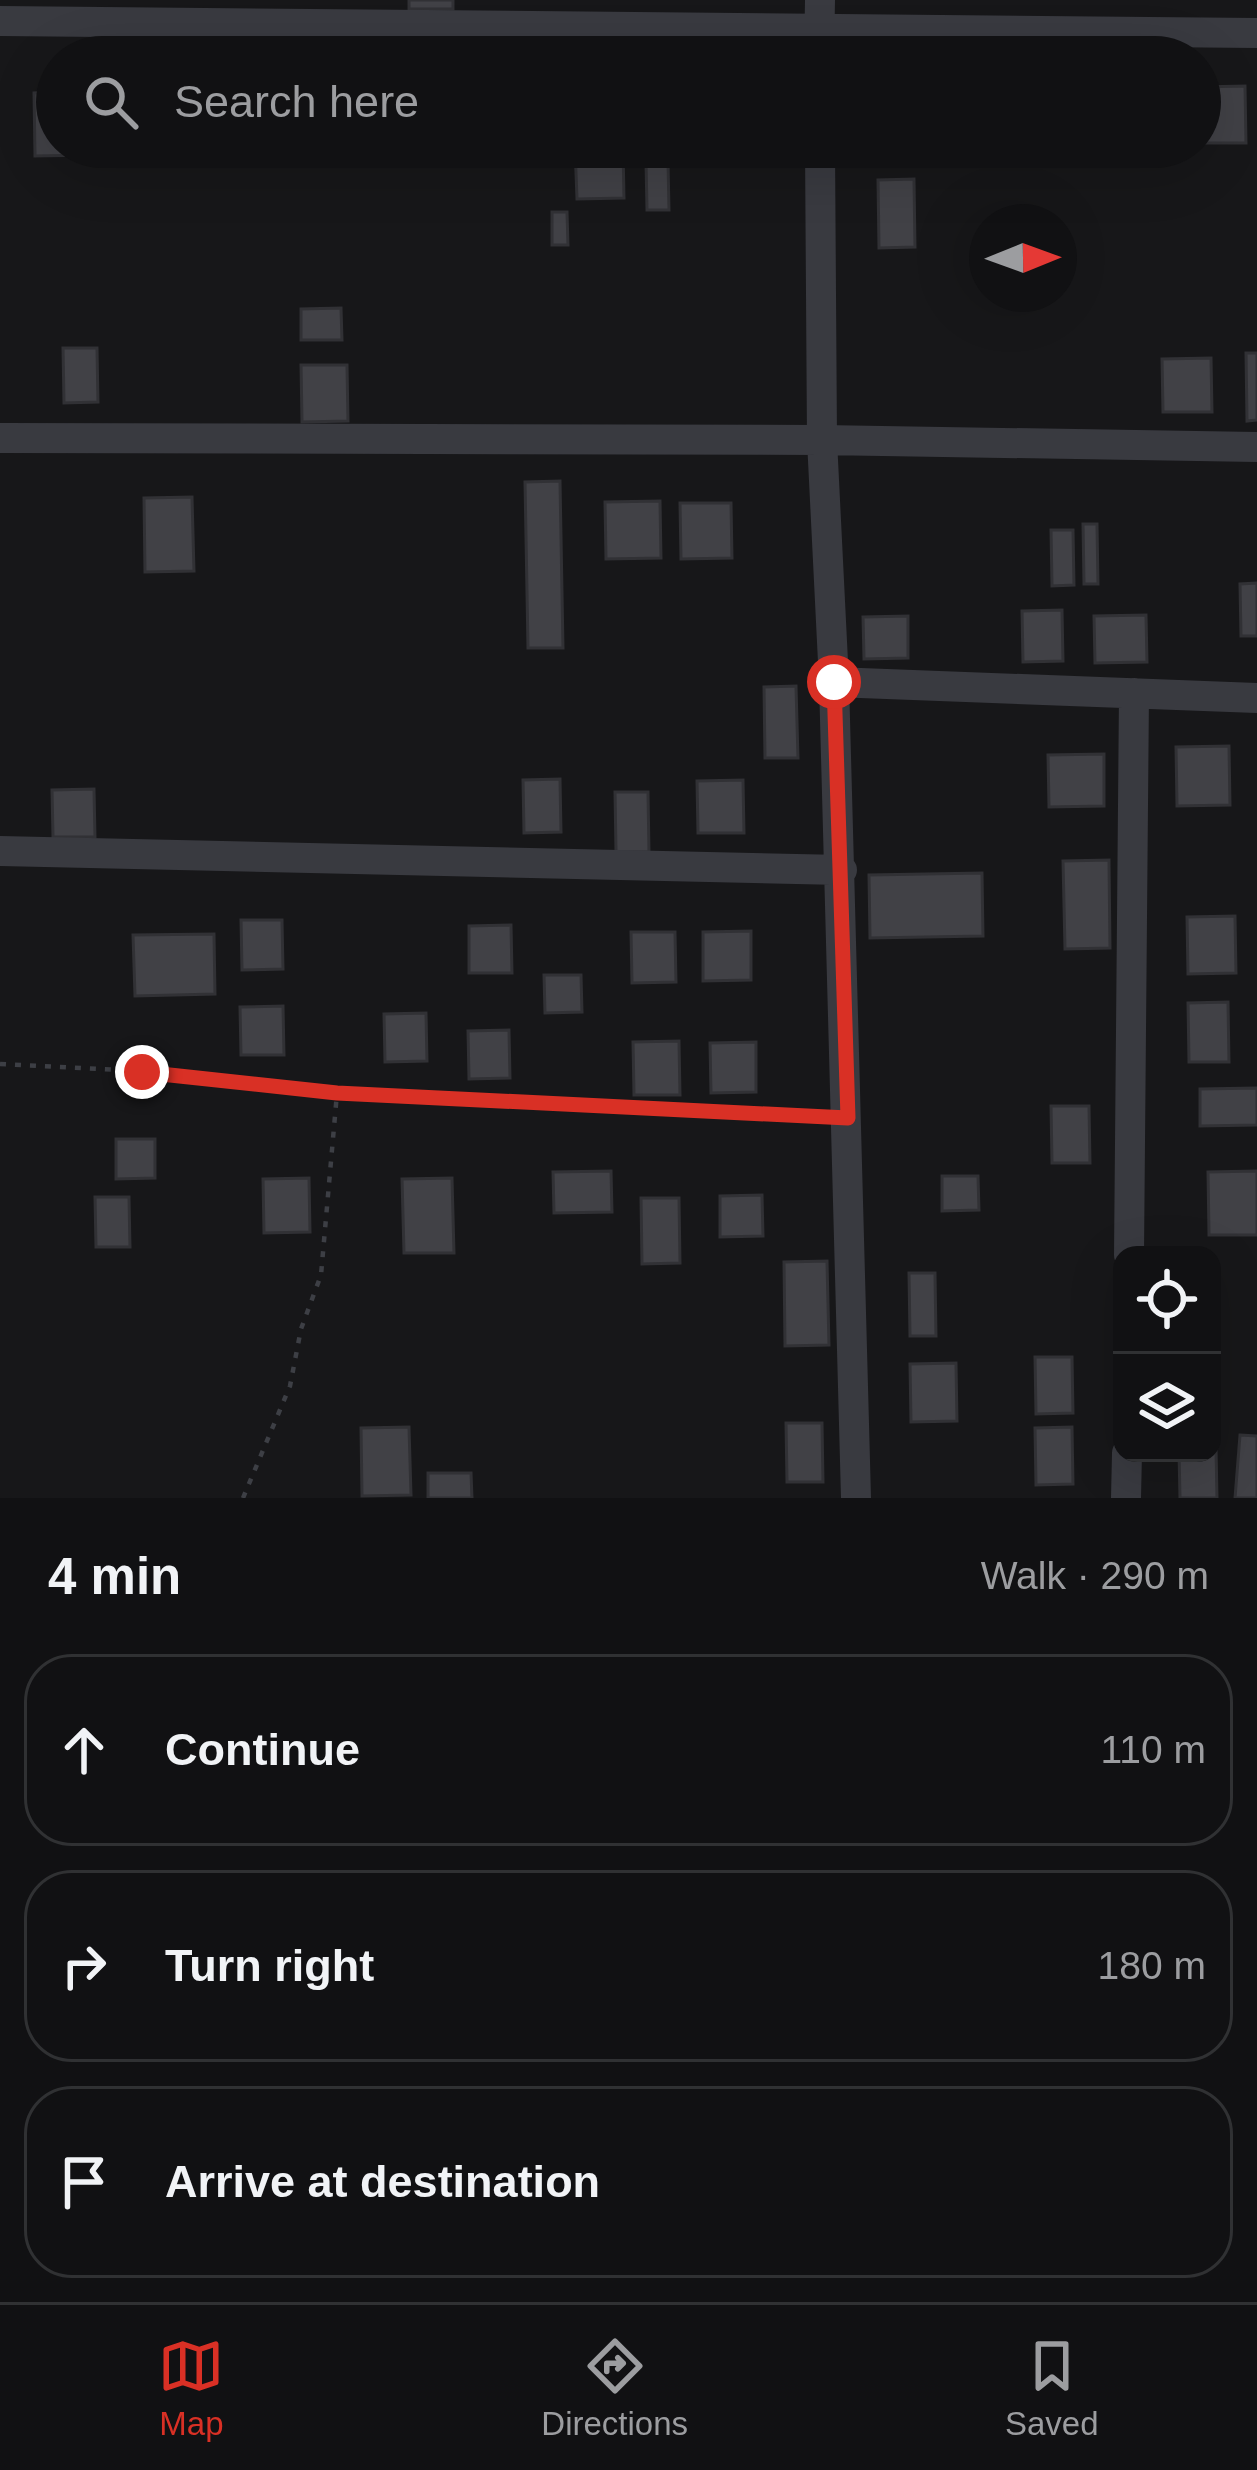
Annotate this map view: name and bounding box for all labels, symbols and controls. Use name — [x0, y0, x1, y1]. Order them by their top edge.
search box — [36, 36, 1221, 168]
icon: search — [78, 69, 144, 135]
text: Search here — [174, 76, 419, 127]
north arrow — [969, 204, 1077, 312]
route start — [807, 655, 861, 709]
route end — [115, 1045, 169, 1099]
map controls — [1113, 1246, 1221, 1462]
button: locate — [1113, 1246, 1221, 1354]
button: layers — [1113, 1354, 1221, 1462]
text: 4 min — [48, 1548, 181, 1605]
text: Walk · 290 m — [981, 1554, 1209, 1597]
icon: ahead — [51, 1717, 117, 1783]
text: Continue — [165, 1724, 360, 1775]
text: 110 m — [1101, 1728, 1206, 1771]
icon: right — [51, 1933, 117, 1999]
text: Turn right — [165, 1940, 374, 1991]
text: 180 m — [1098, 1944, 1206, 1987]
icon: arrive — [51, 2149, 117, 2215]
text: Arrive at destination — [165, 2156, 600, 2207]
tab: Map — [158, 2333, 224, 2443]
tab: Directions — [541, 2333, 688, 2443]
tab: Saved — [1005, 2333, 1099, 2443]

